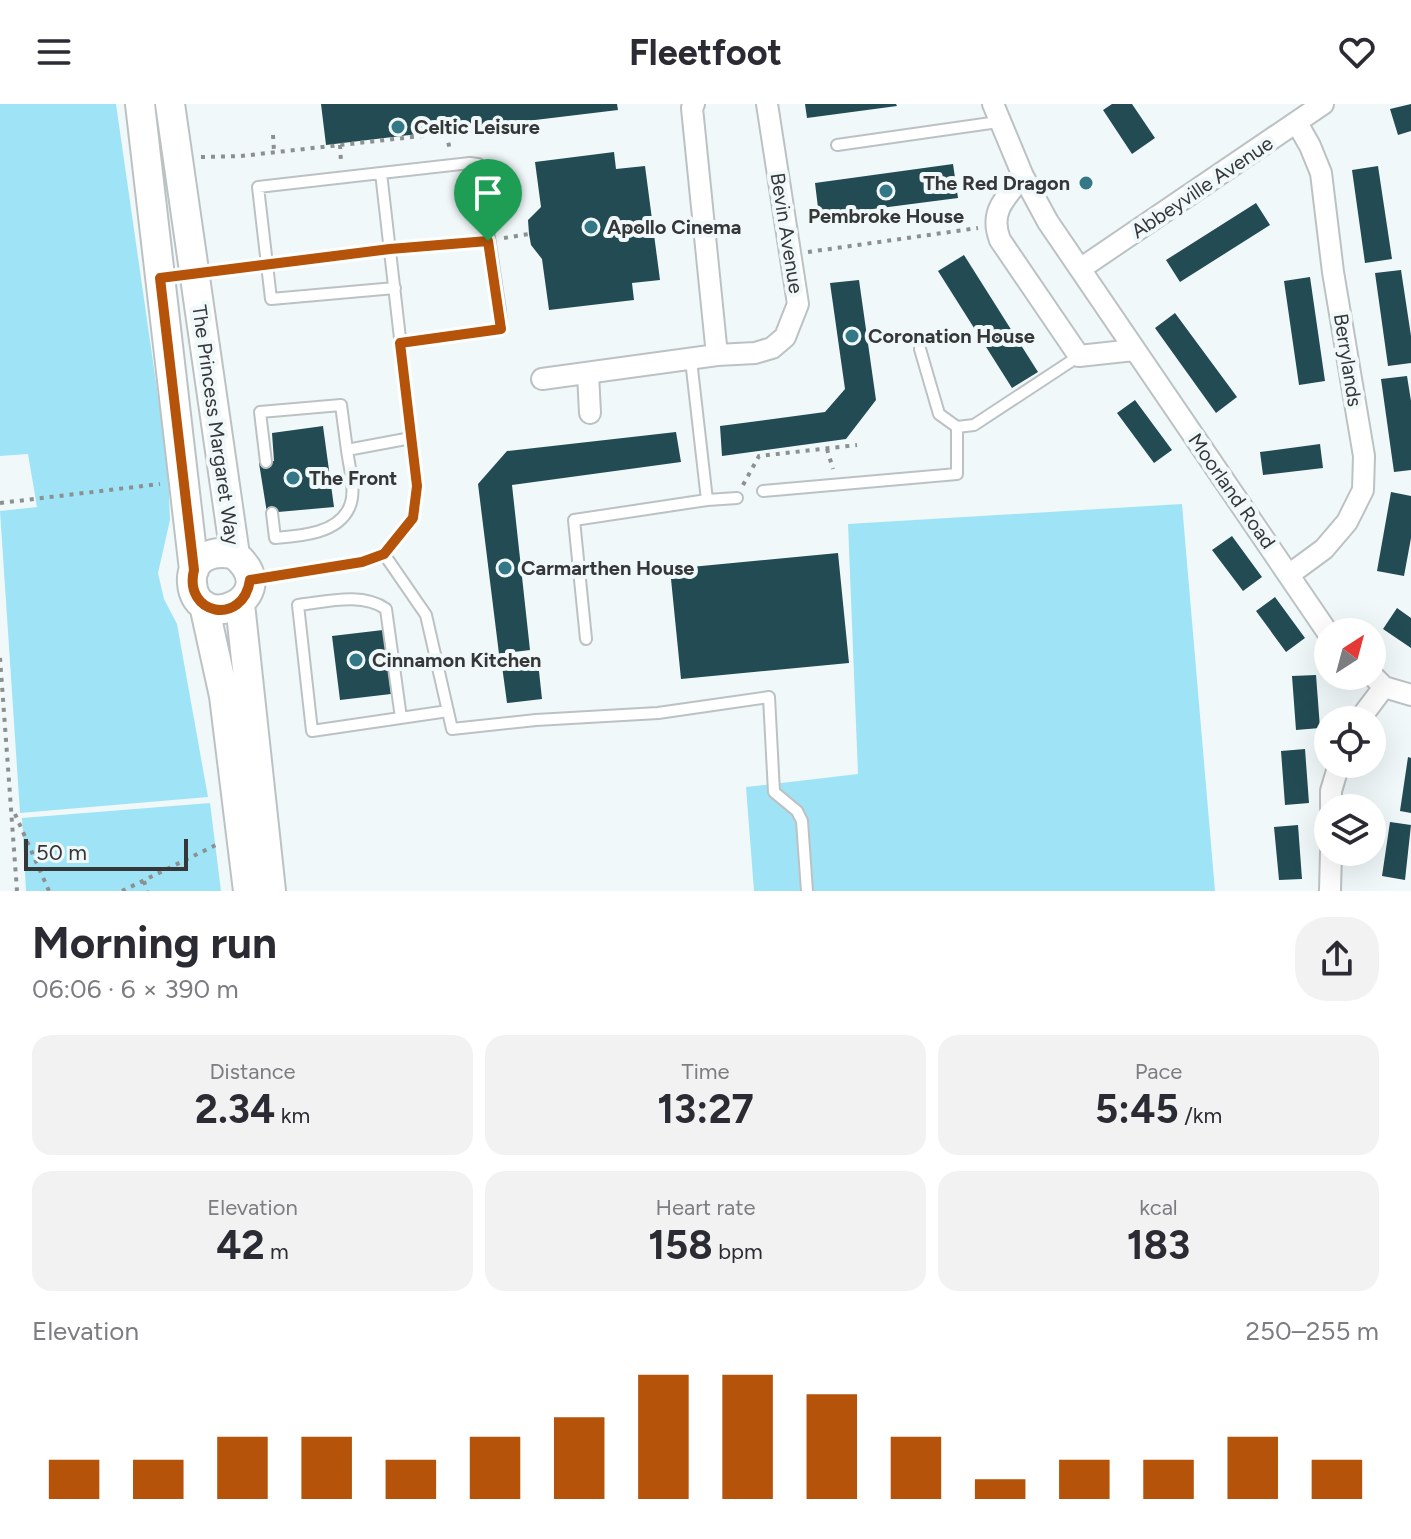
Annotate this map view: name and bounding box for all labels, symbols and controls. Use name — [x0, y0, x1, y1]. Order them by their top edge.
icon: menu — [32, 30, 76, 74]
icon: heart — [1335, 30, 1379, 74]
text: Fleetfoot — [629, 31, 782, 74]
place label: Celtic Leisure — [414, 115, 540, 139]
marker: Celtic Leisure — [389, 118, 407, 136]
street label: Abbeyville Avenue — [1127, 131, 1277, 243]
pin — [454, 159, 522, 241]
icon: arrive — [466, 171, 510, 215]
street label: Bevin Avenue — [766, 171, 808, 295]
place label: The Red Dragon — [923, 171, 1070, 195]
marker: The Red Dragon — [1077, 174, 1095, 192]
marker: Pembroke House — [877, 182, 895, 200]
place label: Pembroke House — [808, 204, 964, 228]
place label: Apollo Cinema — [607, 215, 741, 239]
marker: Apollo Cinema — [582, 218, 600, 236]
street label: The Princess Margaret Way — [187, 303, 245, 547]
street label: Berrylands — [1329, 312, 1367, 408]
place label: Coronation House — [868, 324, 1035, 348]
marker: Coronation House — [843, 327, 861, 345]
street label: Moorland Road — [1183, 429, 1281, 553]
place label: The Front — [309, 466, 397, 490]
marker: The Front — [284, 469, 302, 487]
place label: Carmarthen House — [521, 556, 694, 580]
marker: Carmarthen House — [496, 559, 514, 577]
north arrow — [1314, 618, 1386, 690]
map controls — [1314, 618, 1386, 866]
place label: Cinnamon Kitchen — [372, 648, 541, 672]
marker: Cinnamon Kitchen — [347, 651, 365, 669]
button: locate — [1314, 706, 1386, 778]
button: layers — [1314, 794, 1386, 866]
scale bar — [24, 835, 188, 871]
text: 50 m — [36, 839, 87, 866]
text: Morning run — [32, 916, 277, 969]
button: share — [1295, 917, 1379, 1001]
text: 06:06 · 6 × 390 m — [32, 973, 239, 1005]
text: Distance — [209, 1058, 296, 1085]
text: Time — [682, 1058, 729, 1085]
text: Pace — [1135, 1058, 1182, 1085]
text: 2.34 — [195, 1085, 275, 1133]
text: 13:27 — [657, 1085, 754, 1133]
text: 5:45 — [1095, 1085, 1179, 1133]
text: km — [275, 1102, 310, 1129]
text: /km — [1179, 1102, 1222, 1129]
text: Elevation — [207, 1194, 298, 1221]
text: Heart rate — [656, 1194, 755, 1221]
text: kcal — [1139, 1194, 1178, 1221]
text: 42 — [216, 1221, 265, 1269]
text: 158 — [648, 1221, 713, 1269]
text: 183 — [1127, 1221, 1190, 1269]
text: m — [265, 1238, 289, 1265]
text: bpm — [713, 1238, 763, 1265]
text: Elevation — [32, 1315, 139, 1347]
text: 250–255 m — [1246, 1315, 1379, 1347]

